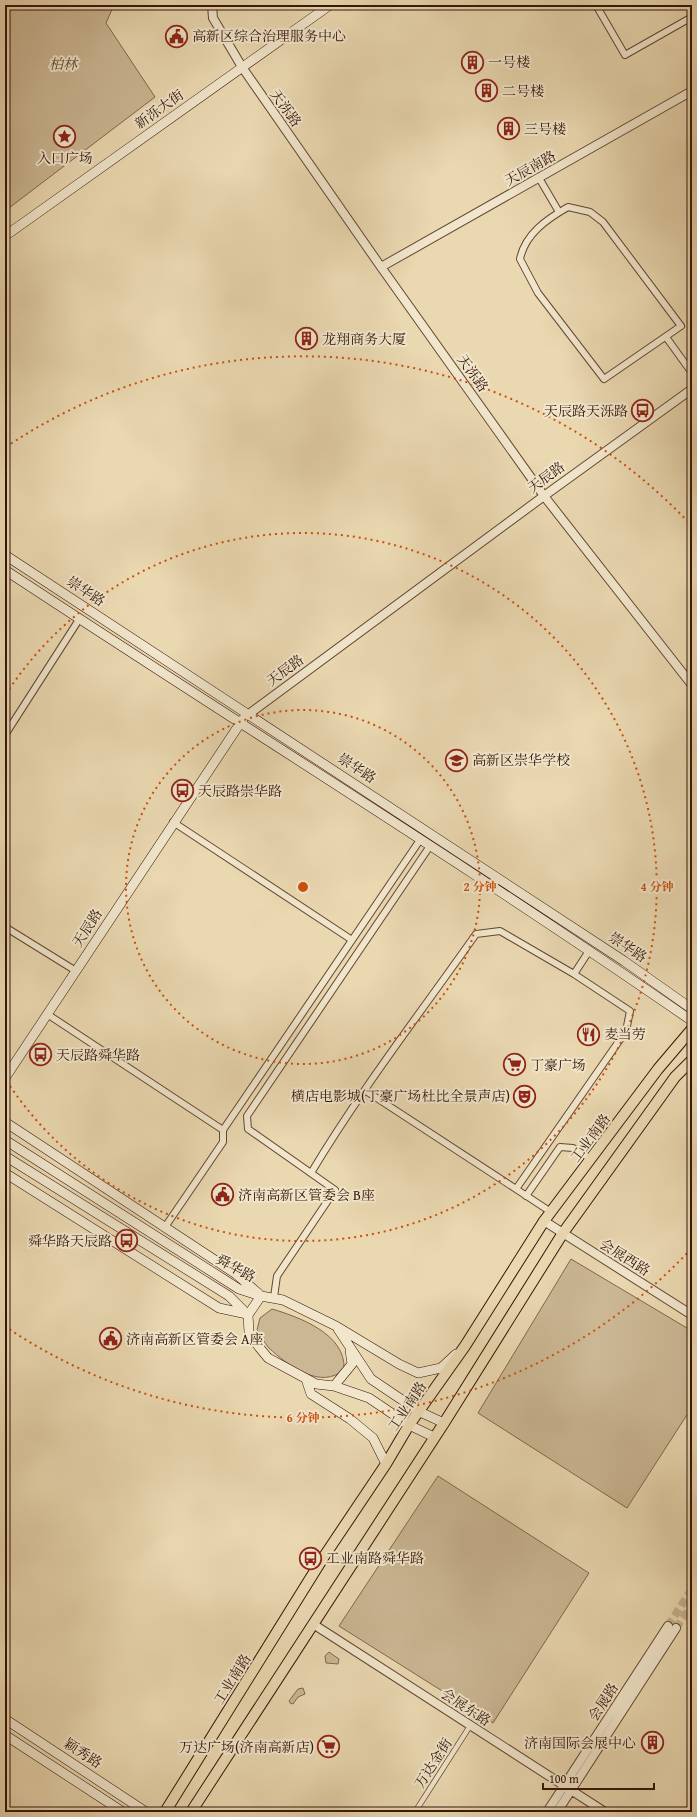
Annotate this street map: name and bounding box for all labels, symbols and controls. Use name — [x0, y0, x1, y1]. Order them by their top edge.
public building icon: 高新区综合治理服务中心 — [164, 23, 190, 49]
place label: 高新区综合治理服务中心 — [192, 26, 346, 46]
building icon: 一号楼 — [459, 49, 485, 75]
place label: 一号楼 — [488, 52, 530, 72]
park label: 柏林 — [49, 54, 79, 74]
building icon: 二号楼 — [473, 78, 499, 104]
place label: 二号楼 — [502, 81, 544, 101]
street label: 新泺大街 — [130, 85, 188, 133]
street label: 天泺路 — [266, 85, 306, 131]
building icon: 三号楼 — [496, 116, 522, 142]
place label: 三号楼 — [524, 119, 566, 139]
place icon: 入口广场 — [52, 123, 78, 149]
street label: 天辰南路 — [501, 146, 559, 190]
place label: 入口广场 — [37, 148, 93, 168]
building icon: 龙翔商务大厦 — [293, 326, 319, 352]
place label: 龙翔商务大厦 — [322, 329, 406, 349]
street label: 天泺路 — [453, 350, 493, 396]
bus stop icon: 天辰路天泺路 — [630, 398, 656, 424]
place label: 天辰路天泺路 — [544, 401, 628, 421]
street label: 天辰路 — [523, 457, 569, 497]
street label: 崇华路 — [63, 571, 109, 611]
street label: 天辰路 — [262, 650, 308, 690]
school or university icon: 高新区崇华学校 — [444, 747, 470, 773]
street label: 崇华路 — [334, 748, 380, 788]
place label: 高新区崇华学校 — [472, 750, 570, 770]
bus stop icon: 天辰路崇华路 — [169, 778, 195, 804]
place label: 天辰路崇华路 — [198, 781, 282, 801]
text: 2 分钟 — [464, 878, 496, 895]
text: 4 分钟 — [641, 878, 673, 895]
centre of rings — [296, 880, 310, 894]
street label: 天辰路 — [67, 905, 107, 951]
street label: 崇华路 — [605, 927, 651, 967]
restaurant icon: 麦当劳 — [575, 1021, 601, 1047]
place label: 麦当劳 — [604, 1024, 646, 1044]
bus stop icon: 天辰路舜华路 — [27, 1042, 53, 1068]
place label: 天辰路舜华路 — [56, 1045, 140, 1065]
supermarket icon: 丁豪广场 — [502, 1052, 528, 1078]
place label: 丁豪广场 — [530, 1055, 586, 1075]
theatre icon: 横店电影城(丁豪广场杜比全景声店) — [512, 1083, 538, 1109]
place label: 横店电影城(丁豪广场杜比全景声店) — [291, 1086, 510, 1106]
street label: 工业南路 — [565, 1110, 615, 1166]
public building icon: 济南高新区管委会 B座 — [210, 1182, 236, 1208]
place label: 济南高新区管委会 B座 — [238, 1185, 375, 1205]
bus stop icon: 舜华路天辰路 — [114, 1228, 140, 1254]
place label: 舜华路天辰路 — [28, 1231, 112, 1251]
street label: 会展西路 — [596, 1234, 654, 1280]
street label: 舜华路 — [213, 1249, 259, 1287]
public building icon: 济南高新区管委会 A座 — [98, 1326, 124, 1352]
place label: 济南高新区管委会 A座 — [126, 1329, 264, 1349]
street label: 工业南路 — [383, 1377, 431, 1435]
text: 6 分钟 — [287, 1409, 319, 1426]
bus stop icon: 工业南路舜华路 — [298, 1545, 324, 1571]
place label: 工业南路舜华路 — [326, 1548, 424, 1568]
street label: 工业南路 — [209, 1650, 255, 1708]
street label: 会展路 — [583, 1679, 623, 1725]
street label: 会展东路 — [437, 1683, 495, 1731]
building icon: 济南国际会展中心 — [639, 1730, 665, 1756]
street label: 颖秀路 — [60, 1733, 106, 1773]
place label: 济南国际会展中心 — [524, 1733, 636, 1753]
supermarket icon: 万达广场(济南高新店) — [316, 1734, 342, 1760]
street label: 万达金街 — [409, 1734, 457, 1792]
place label: 万达广场(济南高新店) — [179, 1737, 314, 1757]
scale bar — [543, 1765, 654, 1791]
text: 100 m — [549, 1770, 579, 1787]

